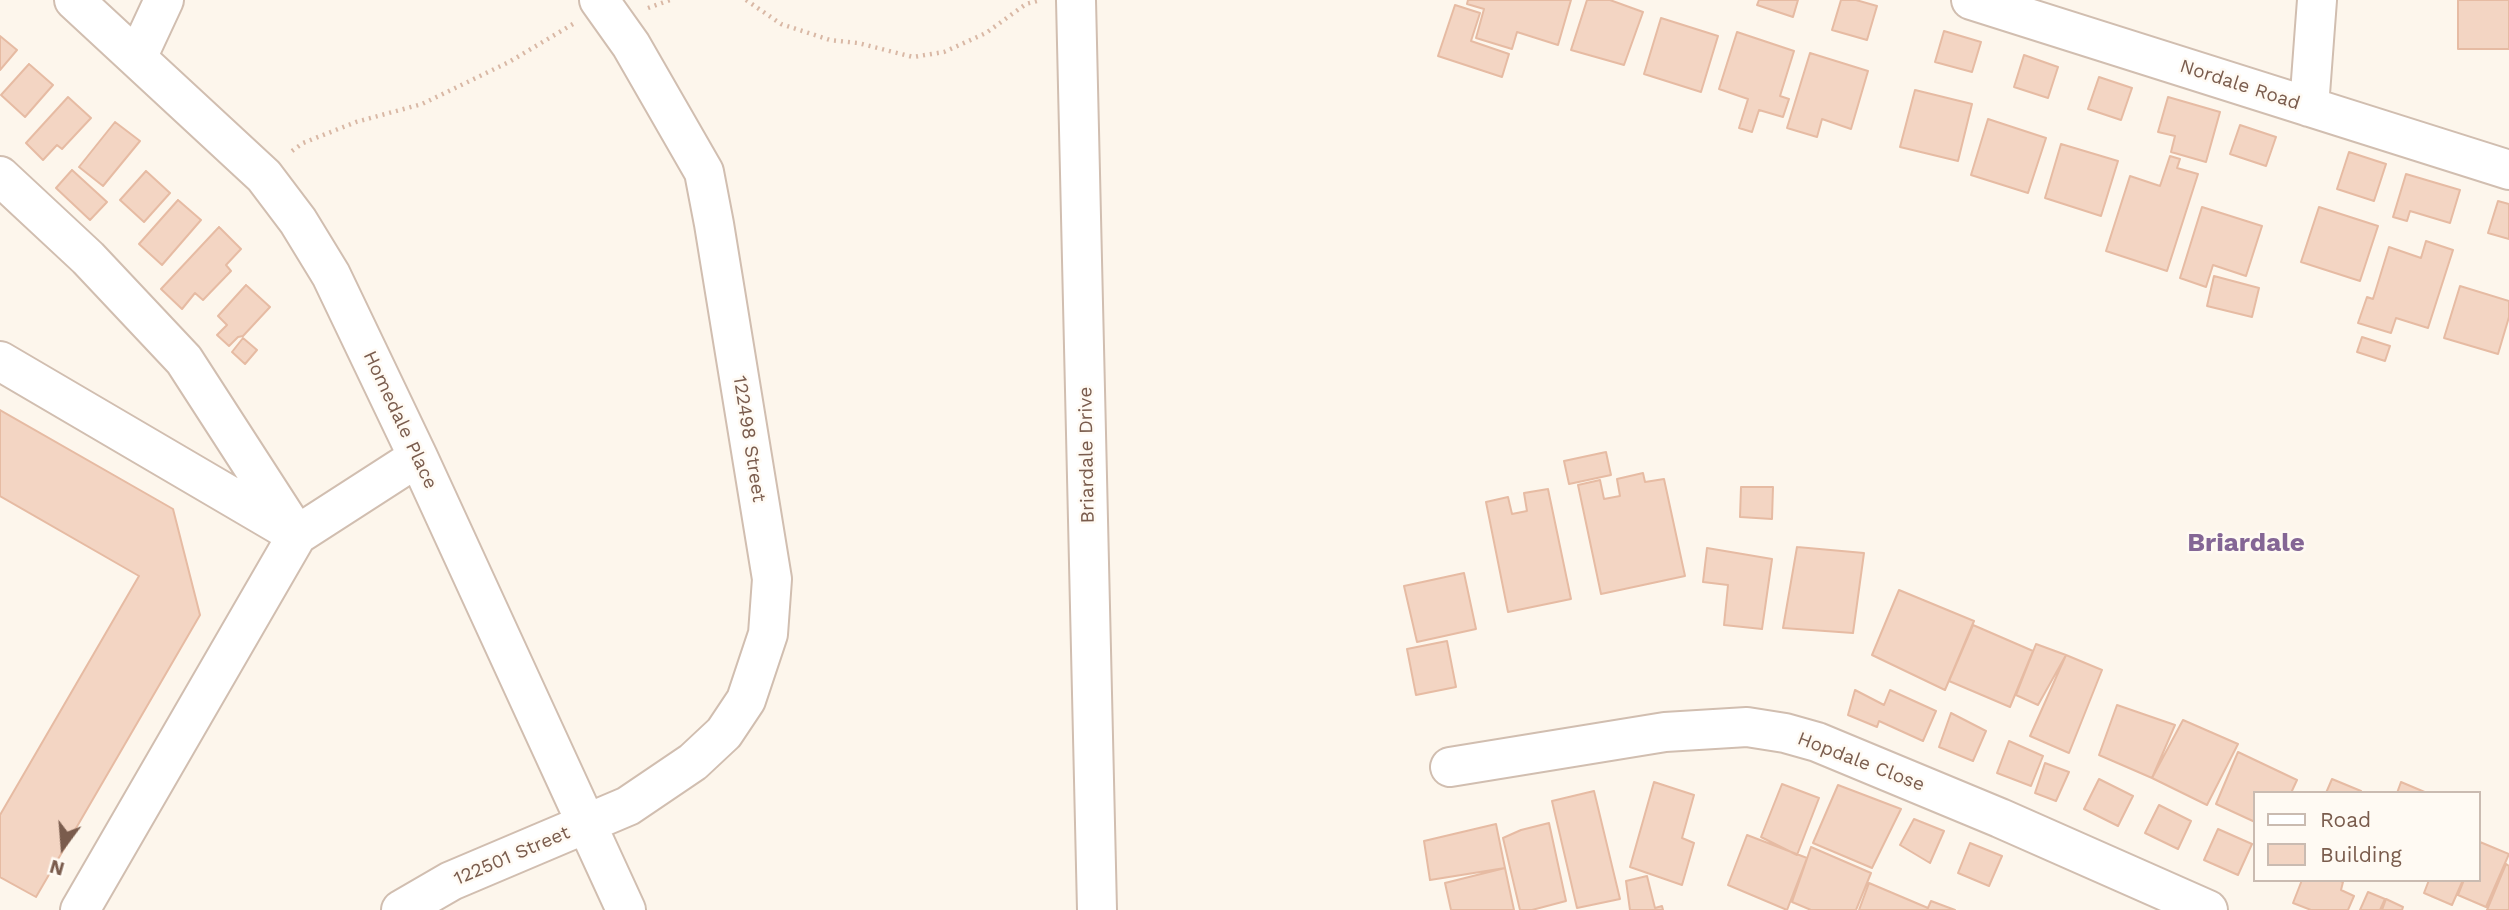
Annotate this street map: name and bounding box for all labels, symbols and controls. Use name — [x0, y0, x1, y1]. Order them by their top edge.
street label: Nordale Road — [2177, 55, 2303, 115]
street label: Homedale Place — [358, 347, 442, 493]
street label: 122498 Street — [728, 374, 770, 504]
street label: Briardale Drive — [1074, 387, 1100, 523]
district label: Briardale — [2187, 527, 2305, 559]
street label: Hopdale Close — [1794, 727, 1928, 797]
legend — [2254, 791, 2481, 882]
text: Road — [2320, 807, 2371, 832]
north arrow — [28, 812, 98, 882]
street label: 122501 Street — [451, 821, 573, 891]
text: Building — [2320, 842, 2402, 867]
text: N — [47, 855, 67, 881]

